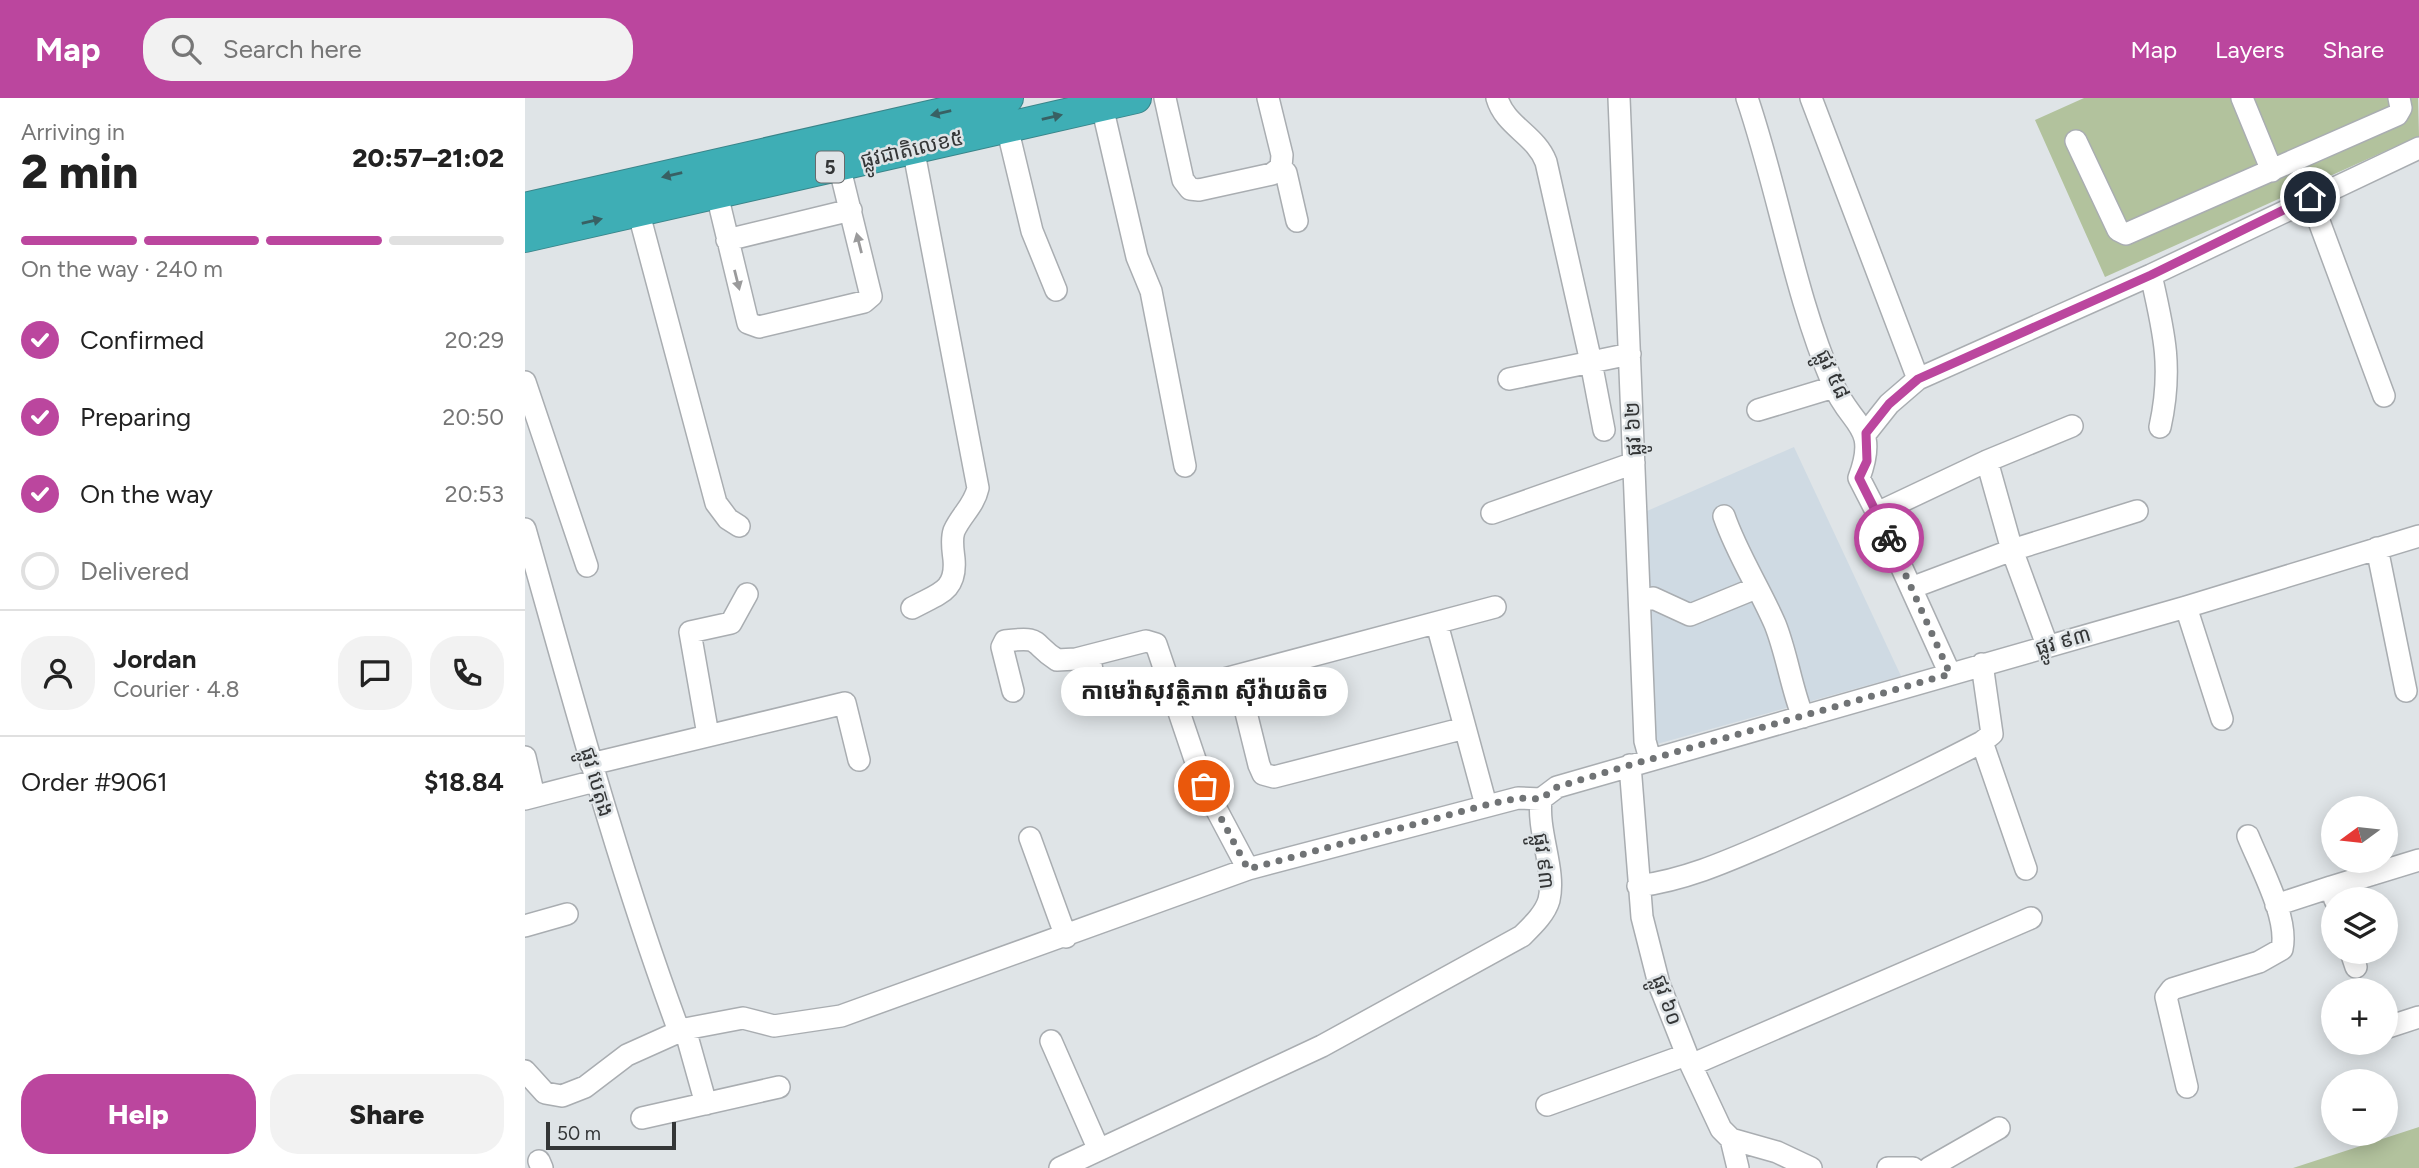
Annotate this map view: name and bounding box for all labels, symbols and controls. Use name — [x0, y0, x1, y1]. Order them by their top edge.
search box — [143, 18, 633, 81]
text: Map — [35, 30, 101, 69]
icon: search — [167, 30, 205, 68]
text: Search here — [223, 33, 362, 65]
text: Map — [2130, 35, 2177, 64]
text: Layers — [2215, 35, 2284, 64]
text: Share — [2322, 35, 2384, 64]
one-way arrow — [930, 108, 952, 119]
one-way arrow — [1041, 111, 1063, 122]
text: Arriving in — [21, 118, 125, 146]
street label: ផ្លូវជាតិលេខ៥ — [858, 125, 968, 180]
text: 20:57–21:02 — [352, 142, 504, 174]
text: 2 min — [21, 144, 138, 200]
road number: 5 — [816, 152, 844, 183]
pin — [2280, 167, 2340, 227]
one-way arrow — [661, 170, 683, 181]
icon: home — [2291, 178, 2329, 216]
one-way arrow — [581, 216, 603, 227]
one-way arrow — [853, 232, 864, 254]
text: On the way · 240 m — [21, 255, 223, 283]
one-way arrow — [732, 269, 743, 291]
icon: check — [21, 321, 59, 359]
text: Confirmed — [80, 324, 204, 356]
text: 20:29 — [445, 326, 504, 354]
street label: ផ្លូវ ៥៨ — [1805, 345, 1856, 406]
icon: check — [21, 398, 59, 436]
text: Preparing — [80, 401, 191, 433]
street label: ផ្លូវ ៦២ — [1619, 401, 1653, 457]
text: 20:50 — [443, 403, 504, 431]
icon: check — [21, 475, 59, 513]
text: On the way — [80, 478, 213, 510]
text: 20:53 — [445, 480, 504, 508]
courier — [1854, 503, 1924, 573]
icon: bike — [1870, 519, 1908, 557]
text: Delivered — [80, 555, 189, 587]
street label: ផ្លូវ ៩៣ — [2032, 621, 2096, 667]
button: person — [21, 636, 95, 710]
button: chat — [338, 636, 412, 710]
button: phone — [430, 636, 504, 710]
text: Jordan — [113, 643, 196, 675]
callout: កាមេរ៉ាសុវត្ថិភាព ស៊ីវ៉ាយតិច — [1061, 667, 1347, 716]
text: Courier · 4.8 — [113, 675, 240, 703]
text: កាមេរ៉ាសុវត្ថិភាព ស៊ីវ៉ាយតិច — [1081, 677, 1328, 705]
street label: ផ្លូវ បេតុង — [569, 744, 619, 822]
pin — [1174, 756, 1234, 816]
text: Order #9061 — [21, 766, 168, 798]
text: $18.84 — [424, 766, 504, 798]
icon: bag — [1185, 767, 1223, 805]
north arrow — [2321, 796, 2397, 873]
map controls — [2321, 796, 2398, 1146]
street label: ផ្លូវ ៩៣ — [1521, 831, 1560, 892]
button: layers — [2321, 887, 2398, 964]
street label: ផ្លូវ ៦០ — [1640, 971, 1688, 1031]
button: + — [2321, 978, 2398, 1055]
button: − — [2321, 1069, 2398, 1146]
button: Help — [21, 1074, 256, 1154]
button: Share — [270, 1074, 504, 1154]
scale bar — [546, 1119, 675, 1151]
text: 50 m — [557, 1122, 601, 1145]

